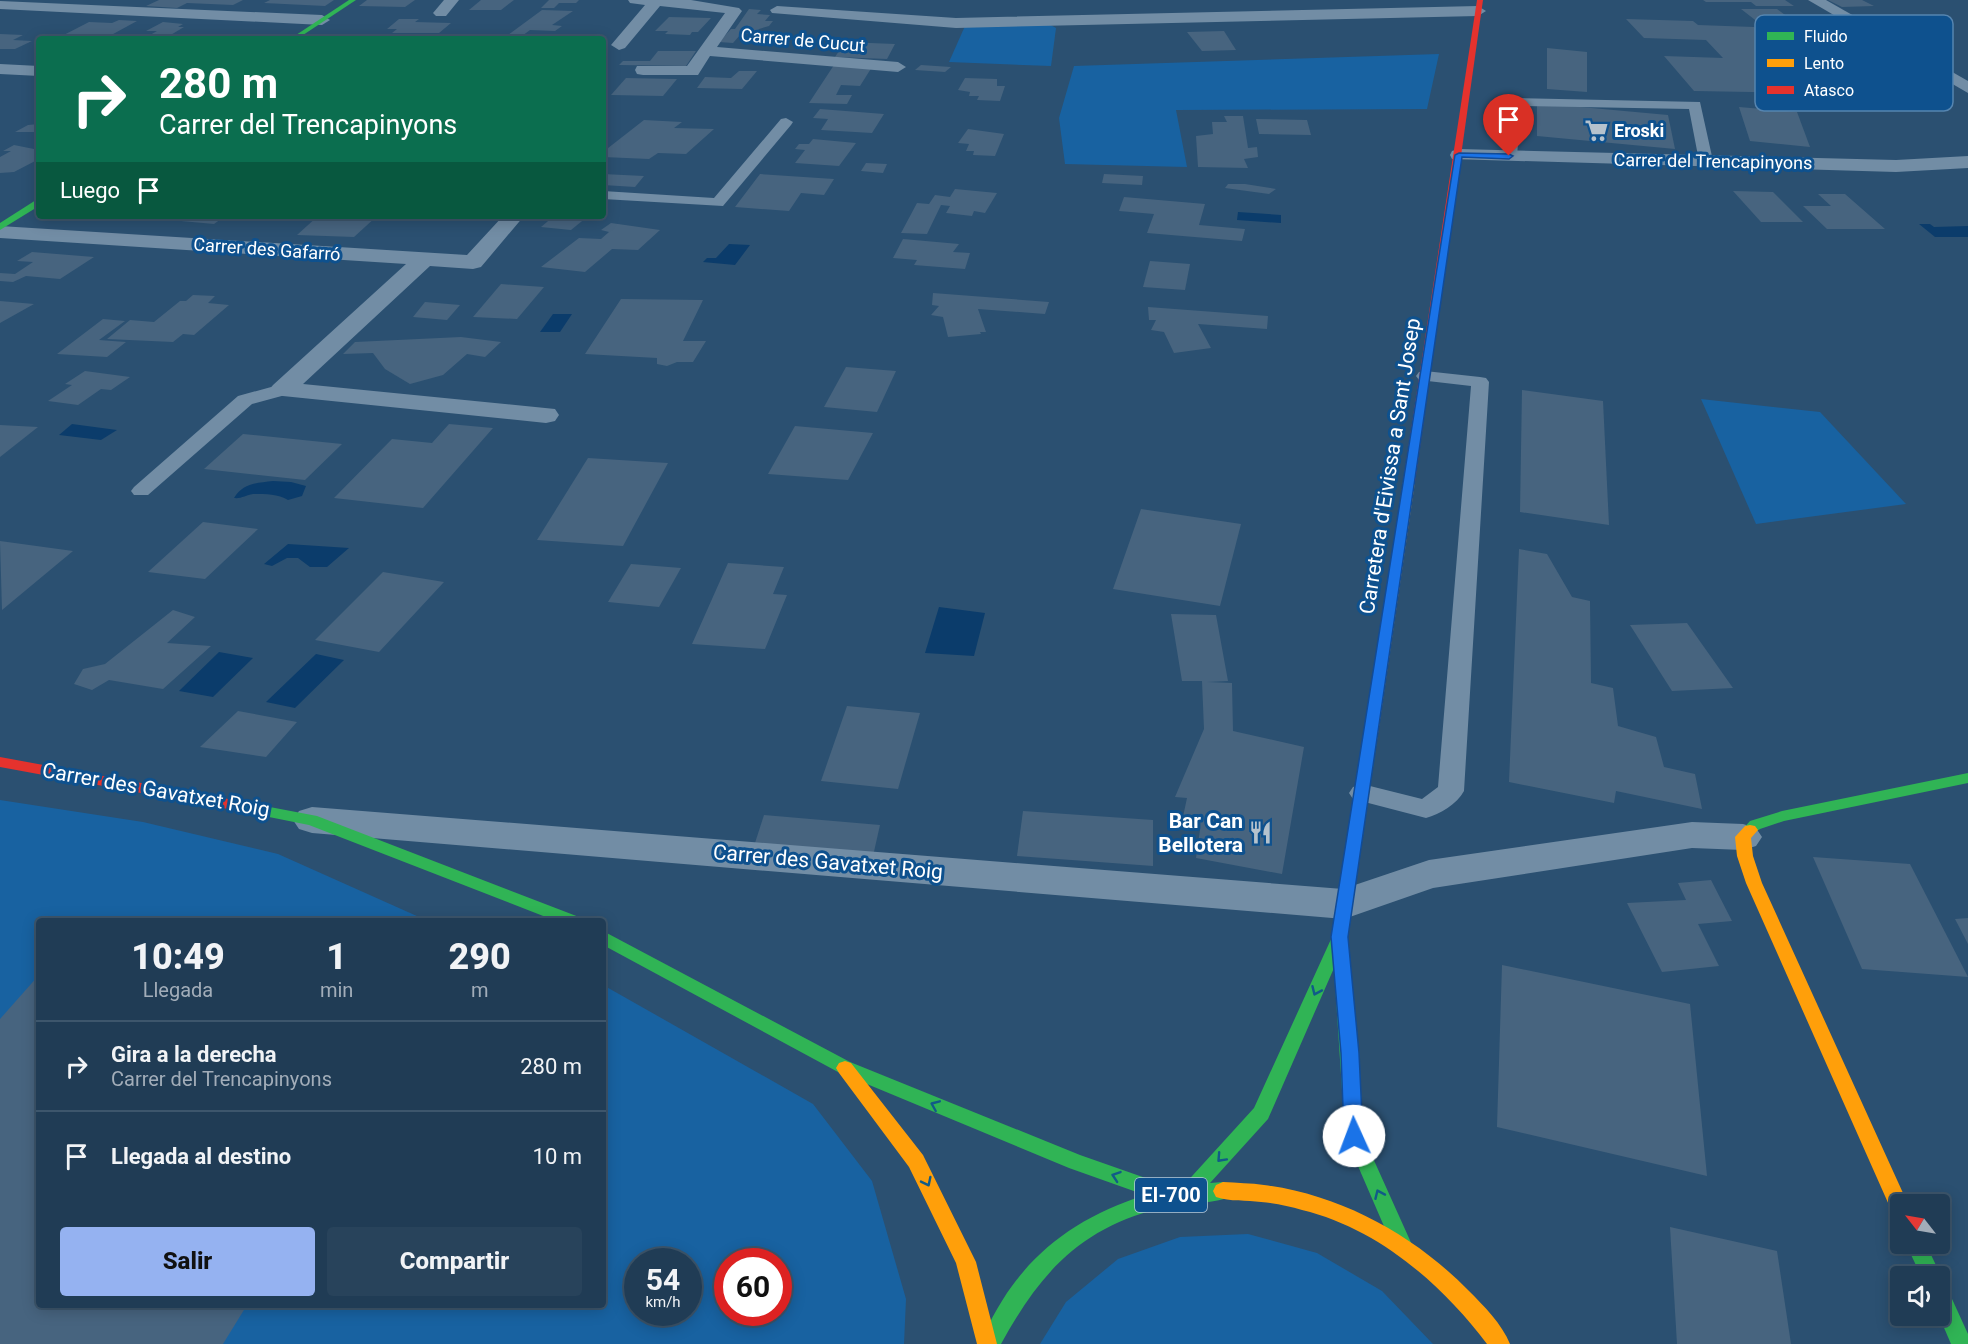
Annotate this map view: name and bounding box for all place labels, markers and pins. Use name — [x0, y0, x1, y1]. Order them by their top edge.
pin — [1483, 94, 1534, 156]
supermarket icon: Eroski — [1583, 117, 1609, 143]
place label: Eroski — [1614, 120, 1664, 141]
place label: Bar Can Bellotera — [1158, 809, 1243, 857]
restaurant icon: Bar Can Bellotera — [1248, 820, 1274, 846]

